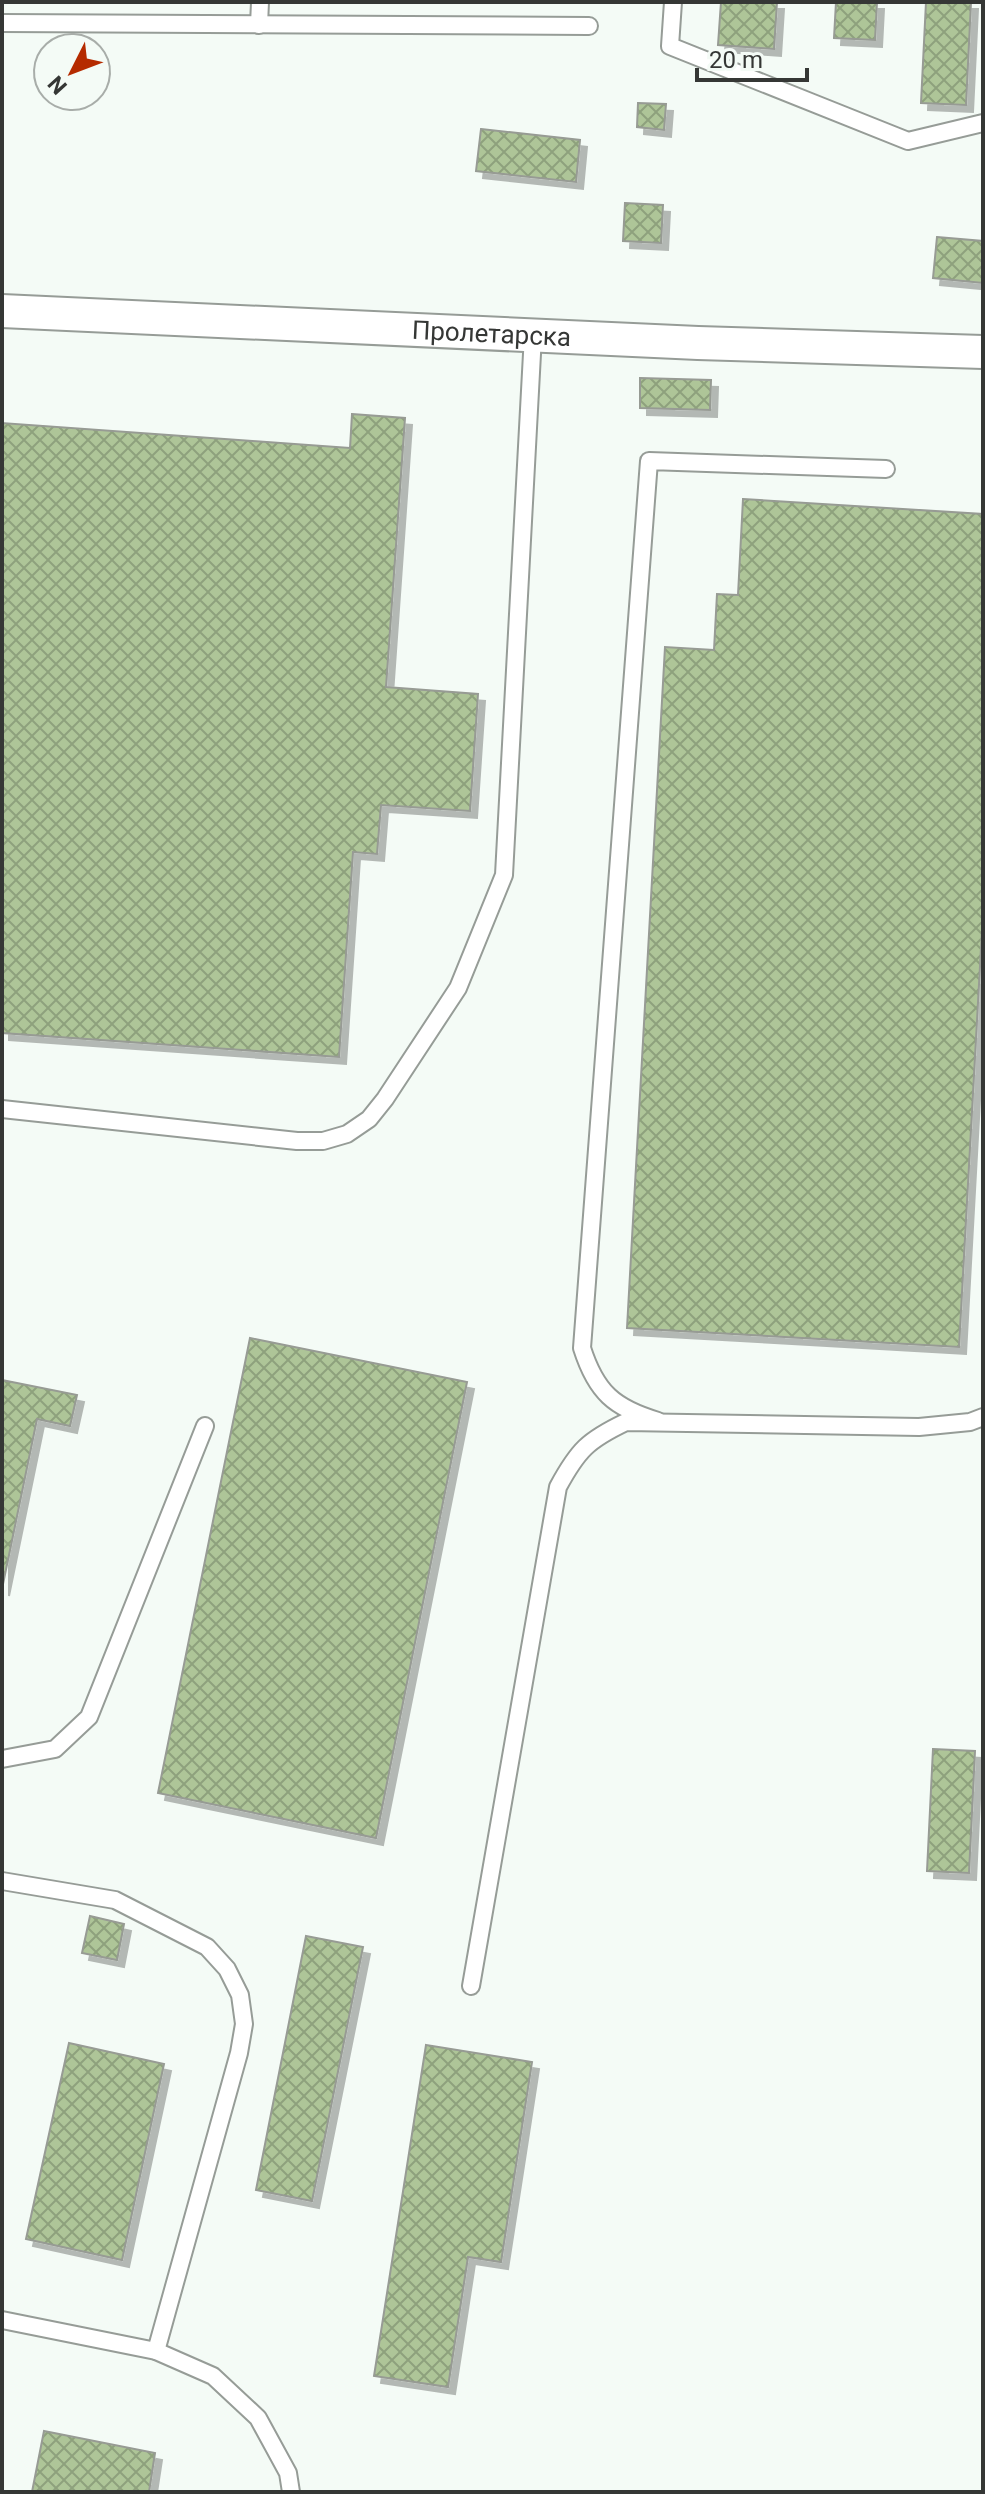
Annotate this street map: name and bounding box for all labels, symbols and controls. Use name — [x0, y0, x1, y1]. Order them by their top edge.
north arrow — [32, 32, 112, 112]
scale bar — [697, 32, 807, 82]
text: 20 m — [709, 46, 763, 74]
text: N — [43, 71, 72, 99]
street label: Пролетарска — [411, 315, 572, 352]

